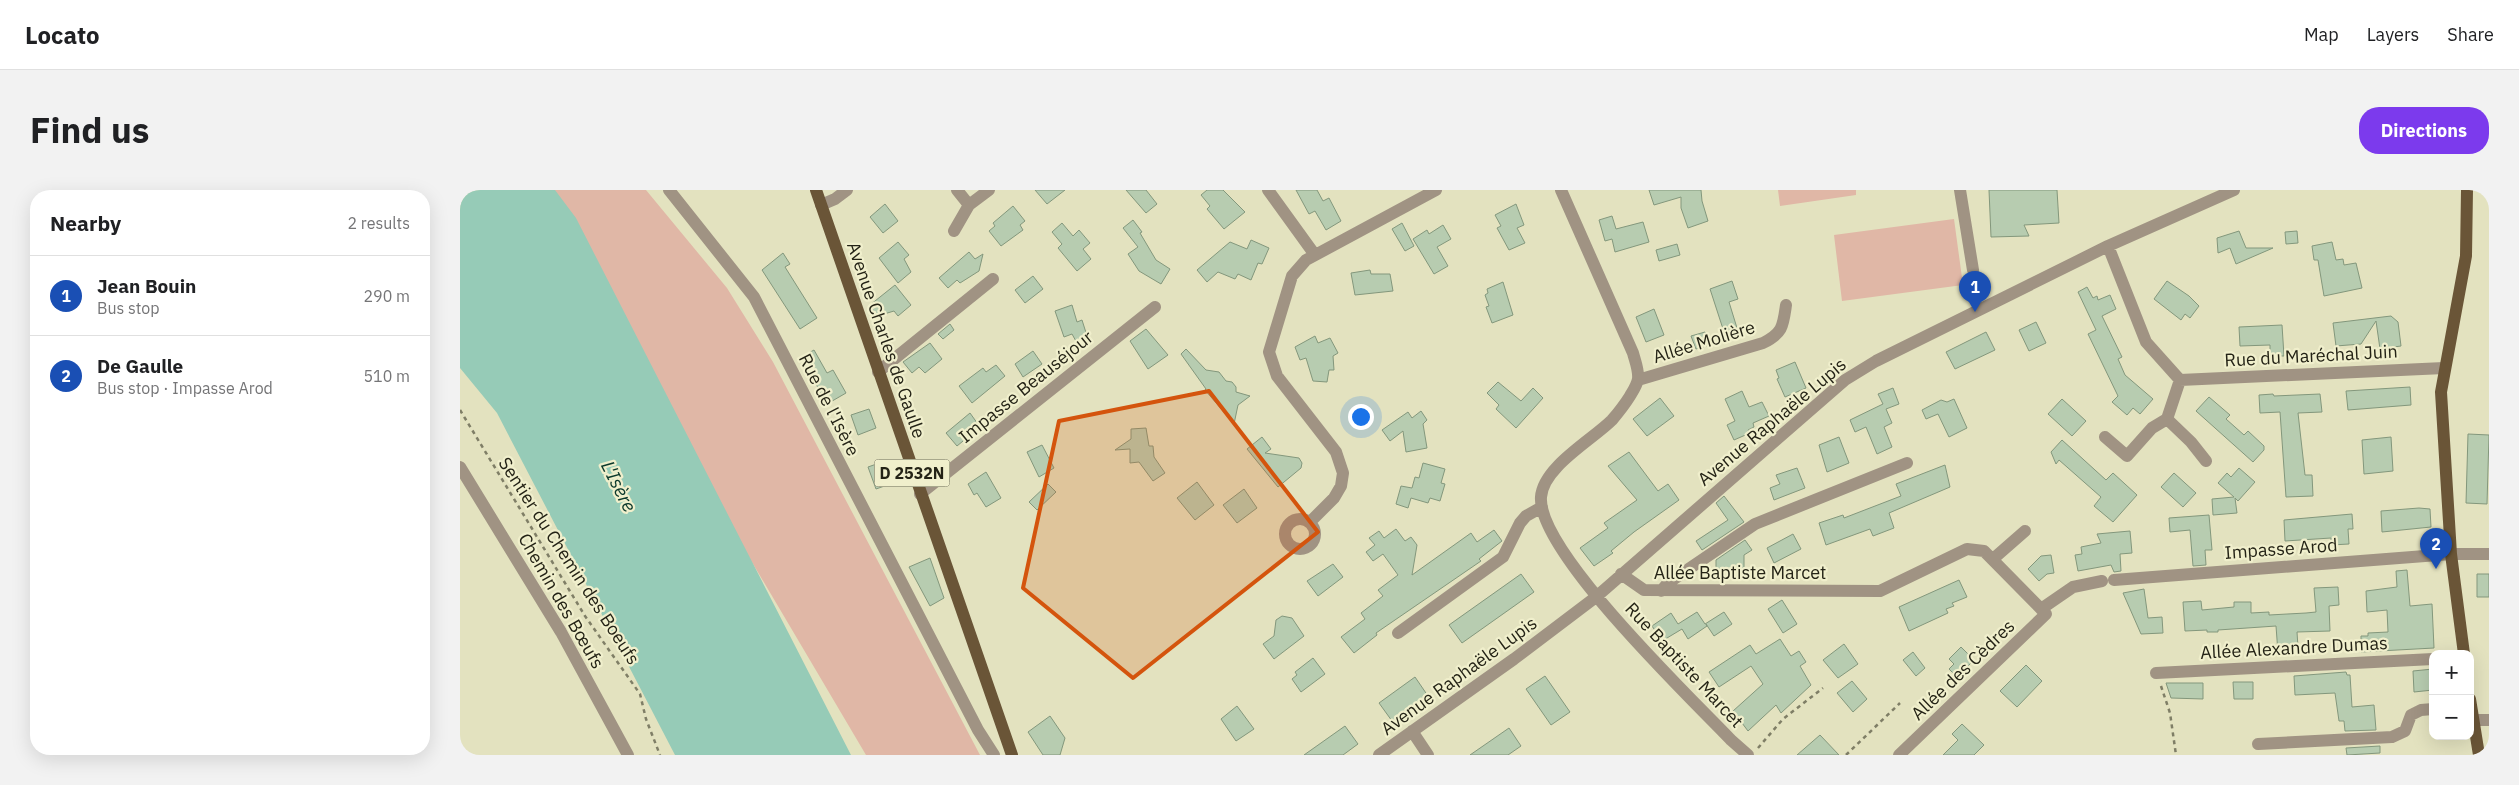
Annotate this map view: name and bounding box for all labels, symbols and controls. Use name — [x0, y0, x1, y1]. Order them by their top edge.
text: Locato — [25, 19, 100, 51]
text: Map — [2304, 23, 2339, 46]
text: Layers — [2367, 23, 2419, 46]
text: Share — [2447, 23, 2494, 46]
text: Find us — [30, 107, 149, 153]
button: Directions — [2359, 107, 2489, 154]
text: Nearby — [50, 209, 121, 237]
text: 2 results — [347, 213, 410, 233]
street label: Avenue Charles de Gaulle — [842, 239, 931, 441]
pin: 1 — [1959, 271, 1991, 312]
text: Jean Bouin — [97, 274, 196, 298]
text: 1 — [61, 286, 71, 306]
text: 290 m — [363, 286, 410, 306]
text: Bus stop — [97, 298, 160, 318]
street label: Allée Molière — [1650, 315, 1758, 368]
street label: Impasse Beauséjour — [954, 325, 1098, 448]
street label: Rue du Maréchal Juin — [2224, 339, 2398, 372]
street label: Rue de l'Isère — [794, 350, 865, 460]
street label: Avenue Raphaële Lupis — [1693, 353, 1851, 491]
text: De Gaulle — [97, 354, 183, 378]
text: 2 — [61, 366, 71, 386]
text: 510 m — [363, 366, 410, 386]
text: Bus stop · Impasse Arod — [97, 378, 273, 398]
your location — [1348, 404, 1374, 430]
street label: Sentier du Chemin des Boeufs — [494, 453, 645, 669]
water label: L'Isère — [596, 456, 642, 516]
road number: D 2532N — [874, 460, 950, 486]
pin: 2 — [2420, 528, 2452, 569]
street label: Chemin des Bœufs — [513, 529, 610, 673]
street label: Impasse Arod — [2224, 533, 2338, 564]
street label: Allée Baptiste Marcet — [1654, 561, 1826, 584]
street label: Rue Baptiste Marcet — [1620, 597, 1748, 732]
street label: Avenue Raphaële Lupis — [1376, 611, 1541, 740]
street label: Allée des Cèdres — [1906, 614, 2019, 725]
street label: Allée Alexandre Dumas — [2200, 631, 2388, 664]
map controls — [2429, 650, 2474, 740]
button: + — [2429, 650, 2474, 695]
button: − — [2429, 695, 2474, 740]

